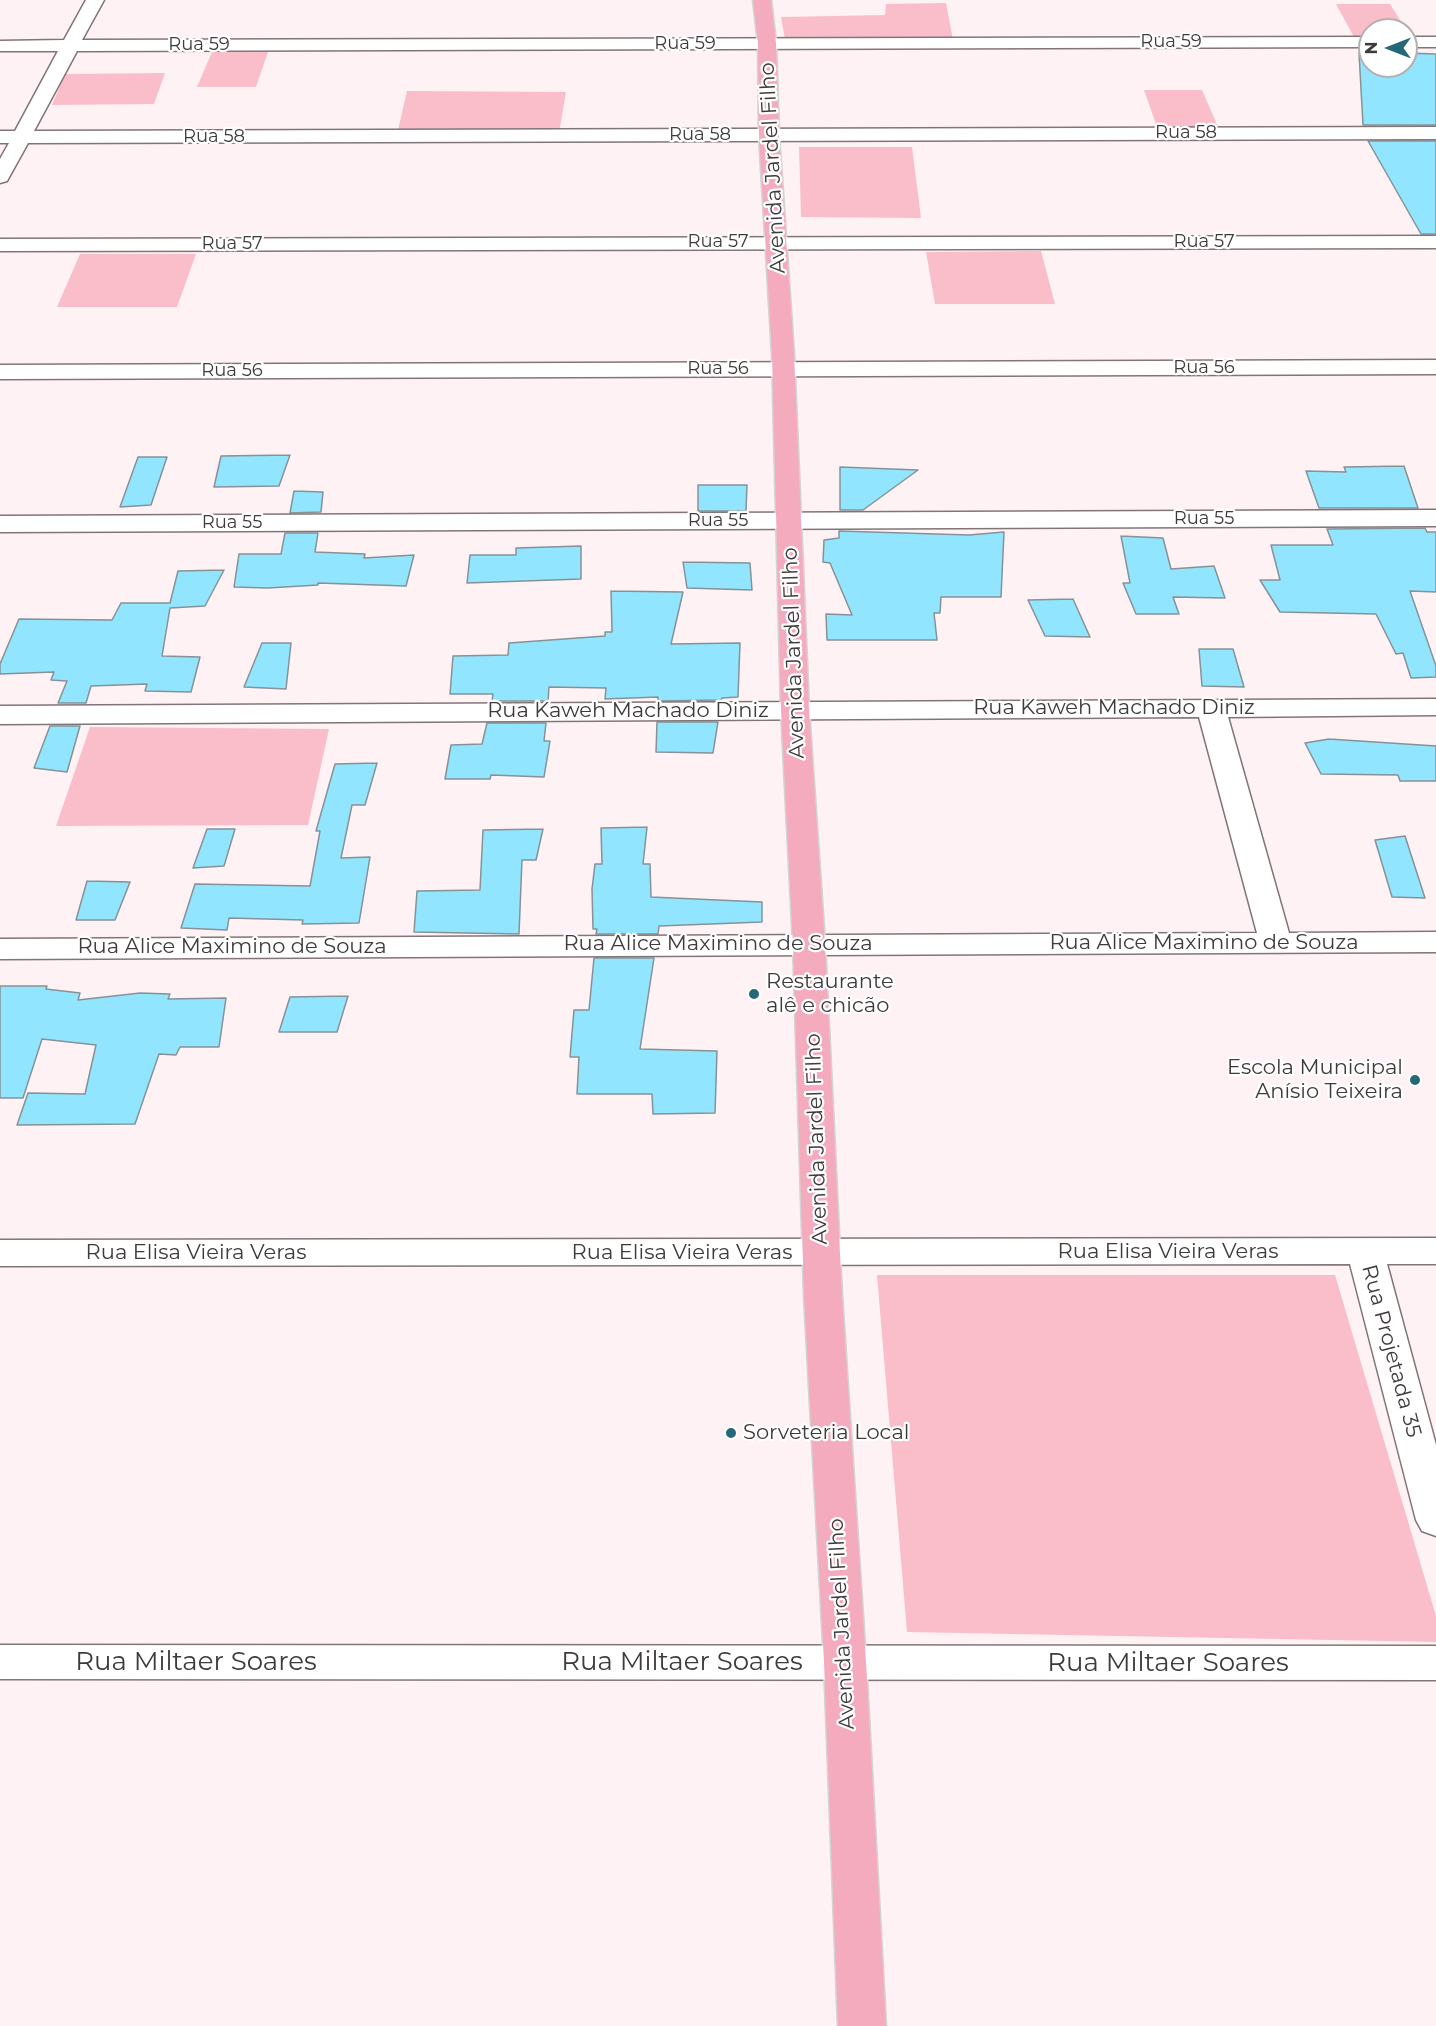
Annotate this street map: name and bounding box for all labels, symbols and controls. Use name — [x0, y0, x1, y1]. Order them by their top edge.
north arrow — [1358, 18, 1418, 78]
street label: Rua 59 — [1140, 31, 1202, 53]
street label: Rua 59 — [654, 33, 716, 55]
street label: Rua 59 — [168, 34, 230, 56]
text: N — [1362, 42, 1381, 54]
street label: Avenida Jardel Filho — [755, 62, 791, 274]
street label: Rua 58 — [1155, 122, 1217, 144]
street label: Rua 58 — [669, 124, 731, 146]
street label: Rua 58 — [183, 126, 245, 148]
street label: Rua 57 — [688, 231, 748, 253]
street label: Rua 57 — [1174, 231, 1234, 253]
street label: Rua 57 — [202, 233, 262, 255]
street label: Rua 56 — [1173, 357, 1235, 379]
street label: Rua 56 — [687, 358, 749, 380]
street label: Rua 56 — [201, 360, 263, 382]
street label: Rua 55 — [1174, 508, 1234, 530]
street label: Rua 55 — [688, 510, 748, 532]
street label: Rua 55 — [202, 512, 262, 534]
street label: Avenida Jardel Filho — [778, 547, 810, 759]
street label: Rua Kaweh Machado Diniz — [973, 695, 1255, 721]
street label: Rua Kaweh Machado Diniz — [487, 698, 769, 724]
street label: Rua Alice Maximino de Souza — [1049, 930, 1359, 956]
street label: Rua Alice Maximino de Souza — [563, 931, 873, 957]
street label: Rua Alice Maximino de Souza — [77, 934, 387, 960]
place label: Restaurante alê e chicão — [766, 969, 894, 1019]
marker: Restaurante alê e chicão — [747, 987, 761, 1001]
street label: Avenida Jardel Filho — [801, 1033, 833, 1245]
place label: Escola Municipal Anísio Teixeira — [1227, 1055, 1403, 1105]
marker: Escola Municipal Anísio Teixeira — [1408, 1073, 1422, 1087]
street label: Rua Elisa Vieira Veras — [1058, 1239, 1278, 1265]
street label: Rua Elisa Vieira Veras — [86, 1240, 306, 1266]
street label: Rua Elisa Vieira Veras — [572, 1240, 792, 1266]
street label: Rua Projetada 35 — [1356, 1262, 1426, 1440]
place label: Sorveteria Local — [743, 1420, 909, 1446]
marker: Sorveteria Local — [724, 1426, 738, 1440]
street label: Avenida Jardel Filho — [824, 1518, 860, 1730]
street label: Rua Miltaer Soares — [75, 1646, 317, 1678]
street label: Rua Miltaer Soares — [561, 1646, 803, 1678]
street label: Rua Miltaer Soares — [1047, 1647, 1289, 1679]

